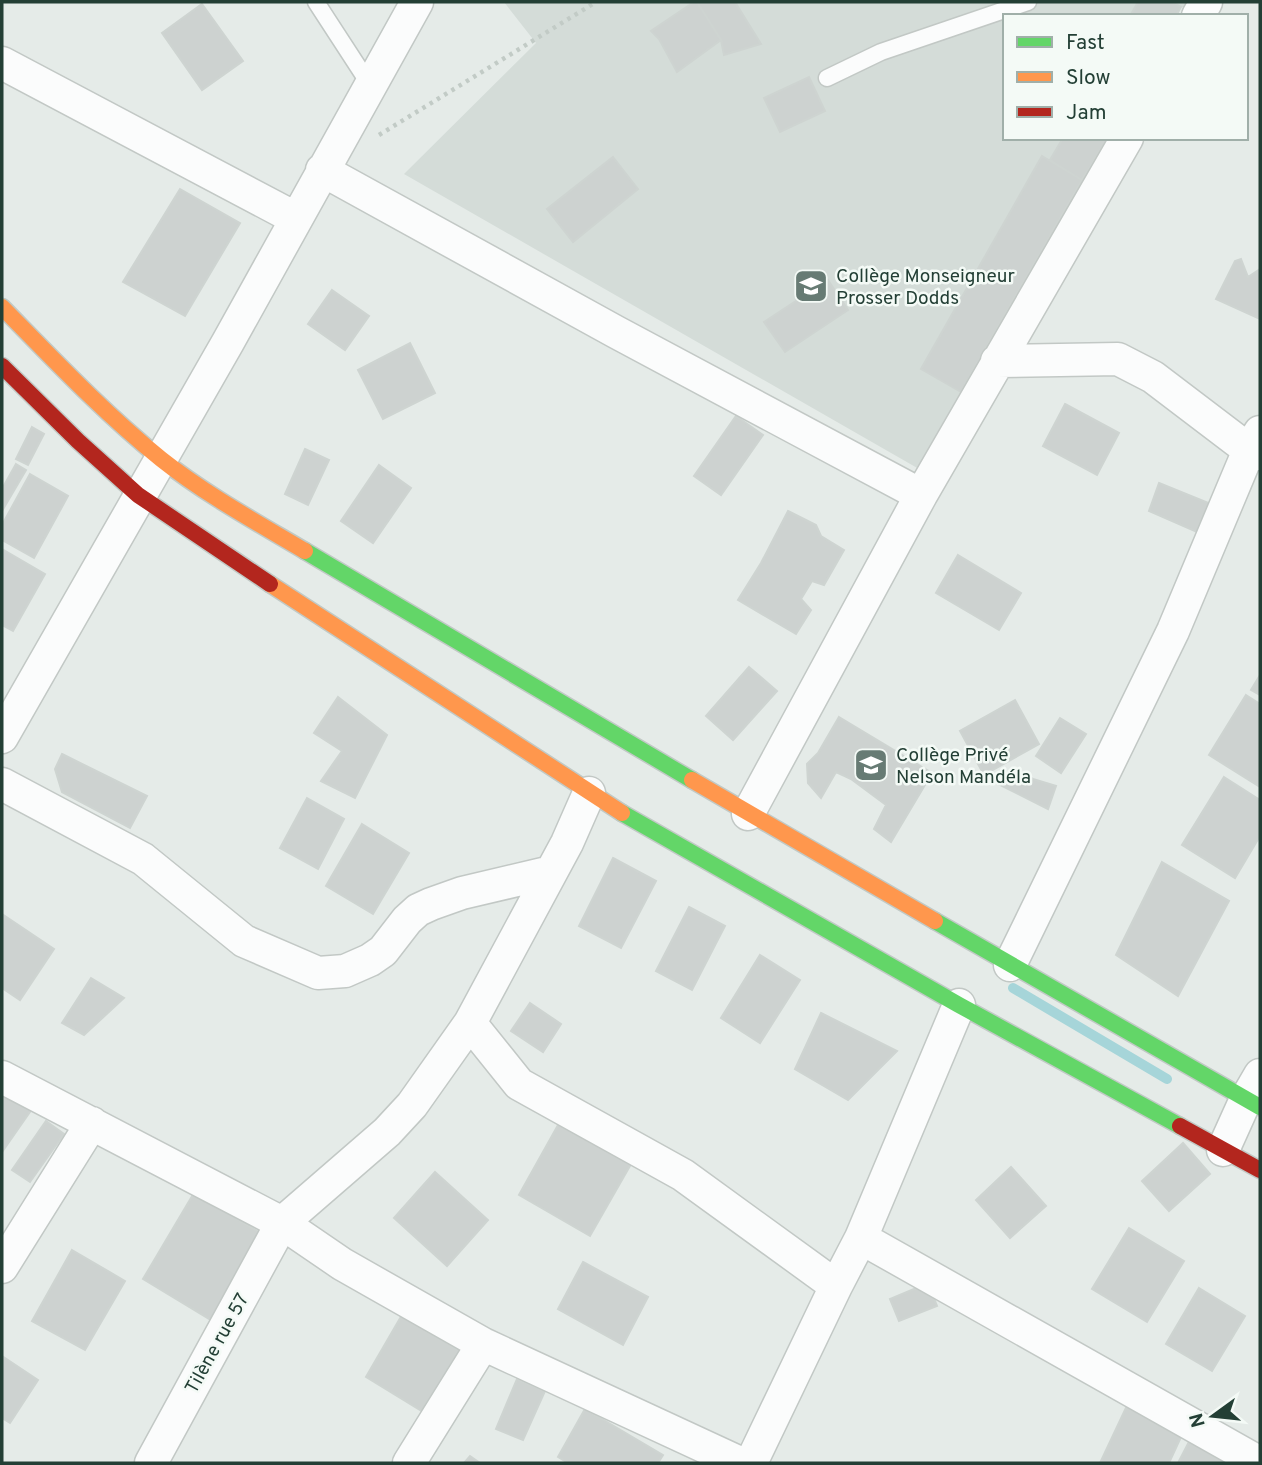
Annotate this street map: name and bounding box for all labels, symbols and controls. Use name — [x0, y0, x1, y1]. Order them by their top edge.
legend — [1003, 14, 1248, 140]
text: Fast — [1066, 30, 1105, 57]
text: Slow — [1066, 65, 1111, 92]
text: Jam — [1066, 100, 1107, 127]
place label: Collège Monseigneur Prosser Dodds — [836, 265, 1016, 311]
school or university icon: Collège Monseigneur Prosser Dodds — [792, 267, 830, 305]
place label: Collège Privé Nelson Mandéla — [896, 744, 1031, 790]
school or university icon: Collège Privé Nelson Mandéla — [852, 746, 890, 784]
street label: Tilène rue 57 — [180, 1290, 255, 1398]
north arrow — [1178, 1381, 1248, 1451]
text: N — [1185, 1410, 1212, 1430]

